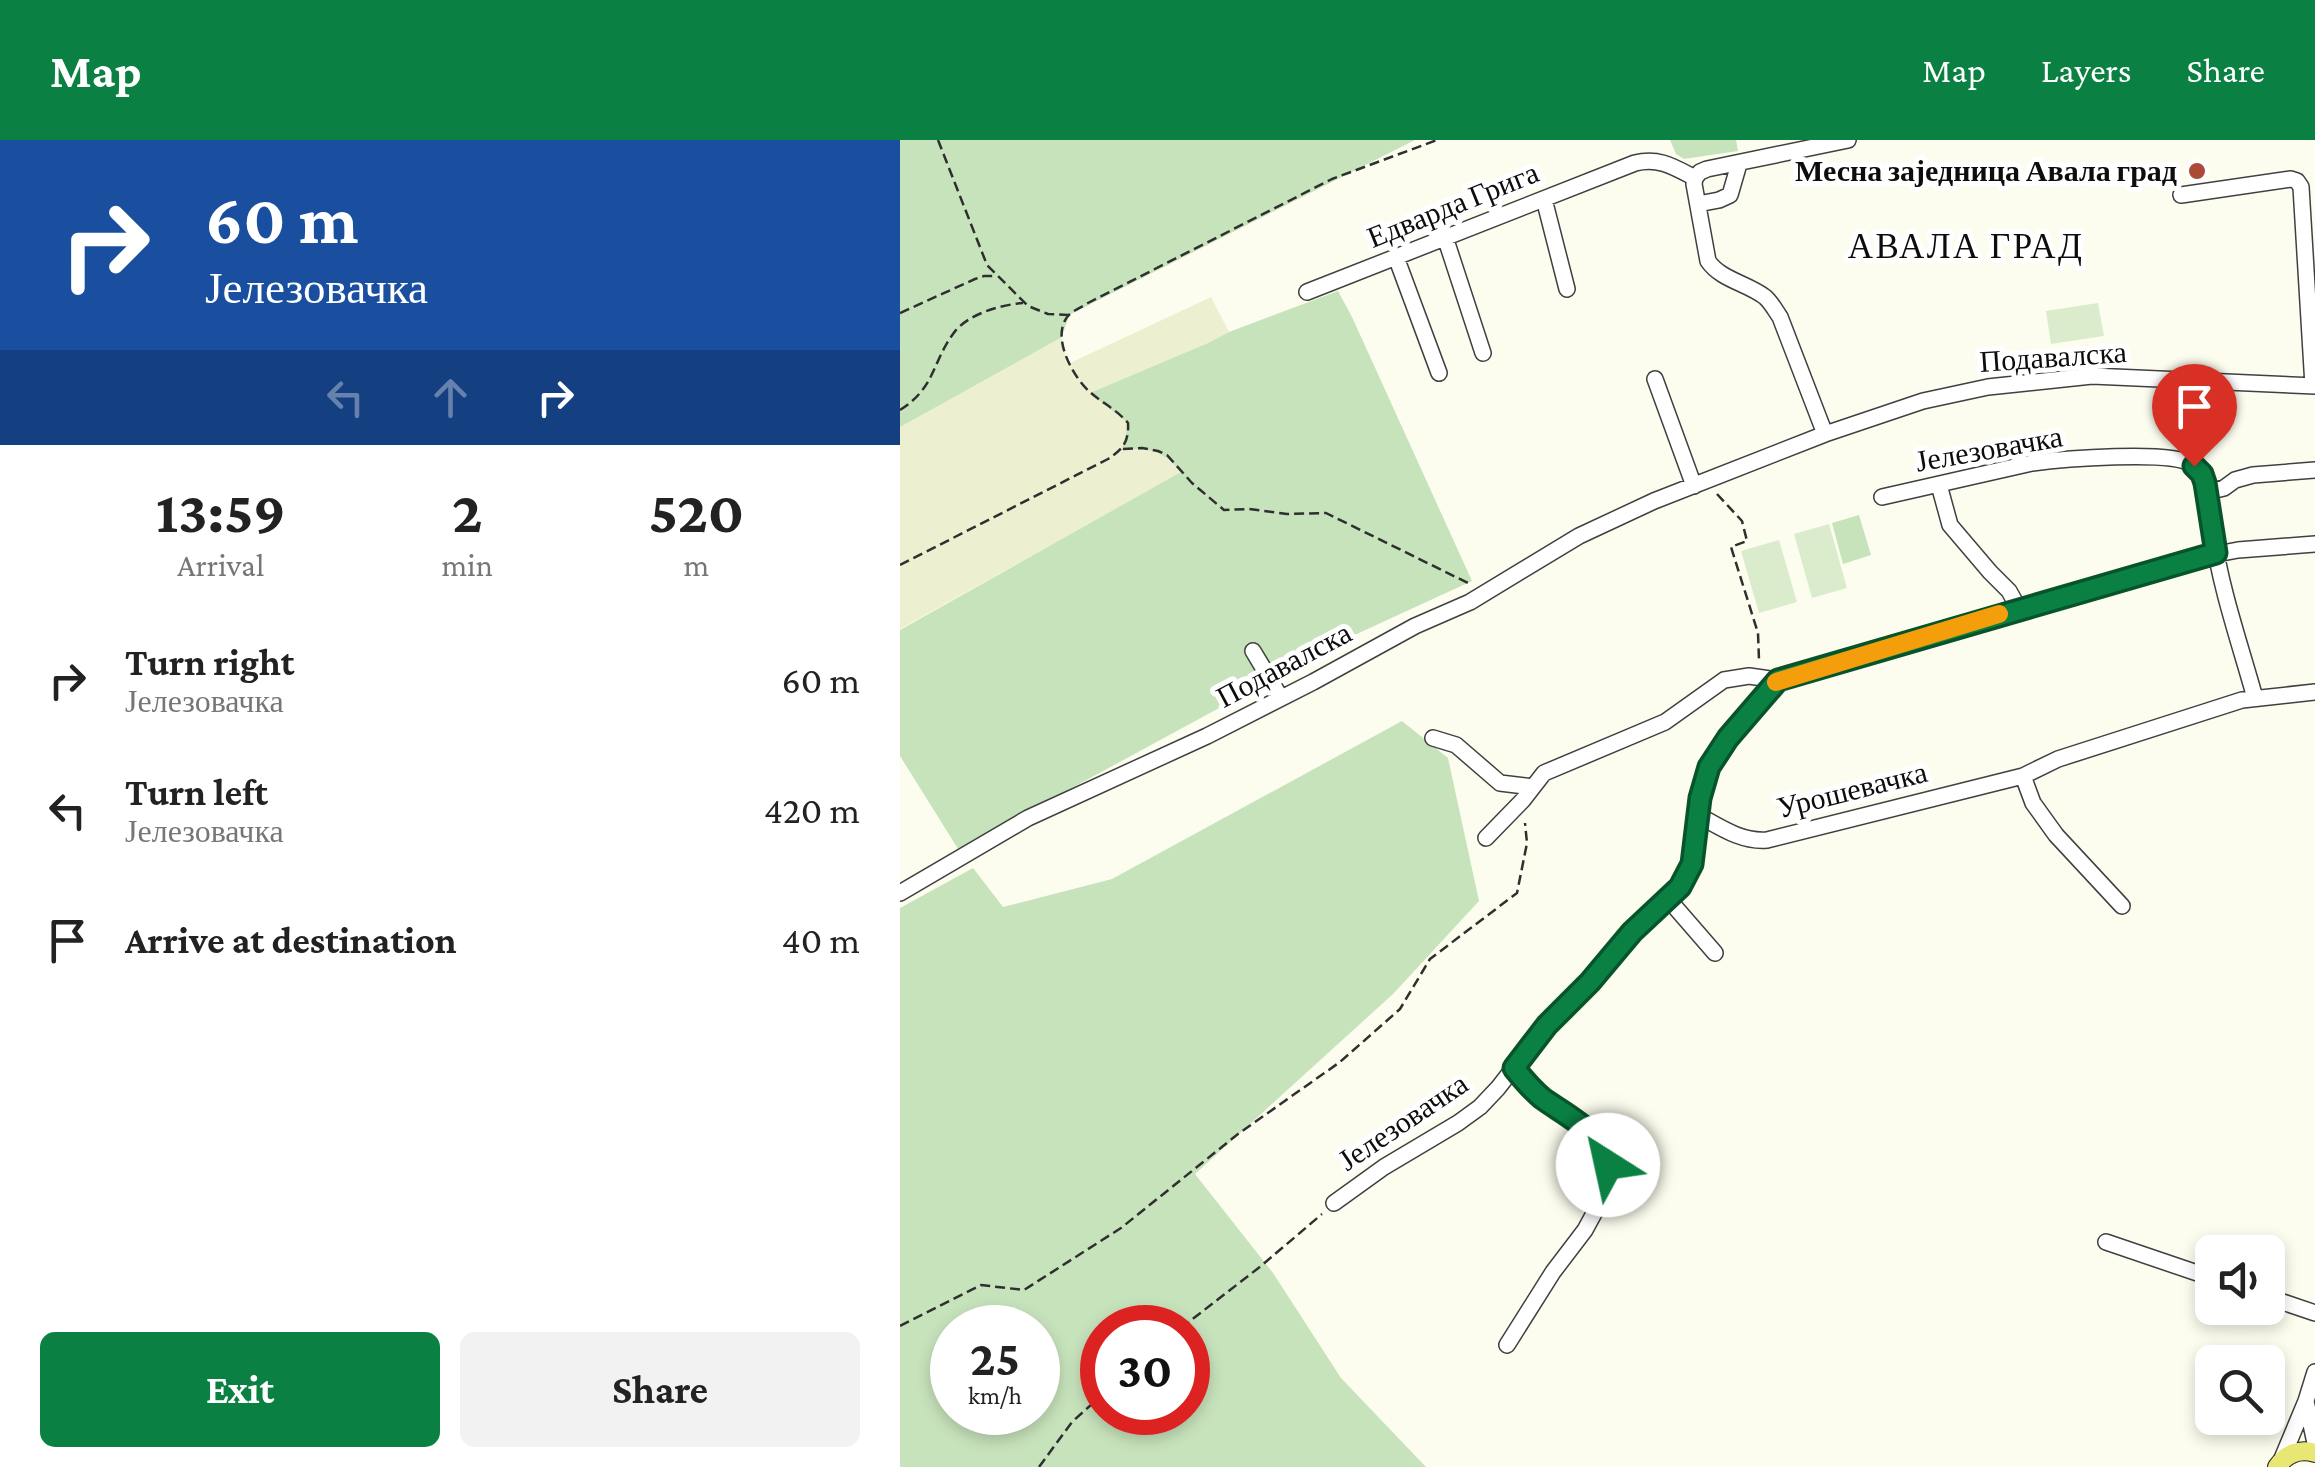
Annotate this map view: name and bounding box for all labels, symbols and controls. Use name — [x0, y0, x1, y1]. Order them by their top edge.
text: Map — [50, 44, 142, 97]
text: Map — [1922, 51, 1986, 90]
text: Layers — [2041, 51, 2132, 90]
text: Share — [2187, 51, 2265, 90]
place label: Месна заједница Авала град — [1795, 154, 2177, 187]
street label: Едварда Грига — [1362, 155, 1543, 254]
marker: Месна заједница Авала град — [2186, 160, 2208, 182]
icon: right — [40, 180, 170, 310]
text: 60 m — [205, 180, 358, 258]
district label: АВАЛА ГРАД — [1848, 227, 2084, 266]
text: Јелезовачка — [205, 263, 428, 313]
street label: Подавалска — [1978, 335, 2128, 378]
pin — [2152, 364, 2237, 467]
icon: left — [318, 370, 373, 425]
icon: ahead — [423, 370, 478, 425]
icon: right — [528, 370, 583, 425]
icon: arrive — [2167, 379, 2222, 434]
street label: Јелезовачка — [1913, 419, 2065, 478]
text: 13:59 — [156, 478, 286, 545]
text: 2 — [452, 478, 483, 545]
text: 520 — [649, 478, 744, 545]
text: Arrival — [177, 547, 264, 583]
text: min — [442, 547, 493, 583]
text: m — [684, 547, 709, 583]
street label: Подавалска — [1211, 615, 1357, 714]
text: Turn right — [125, 641, 294, 683]
icon: right — [40, 653, 95, 708]
text: 60 m — [782, 659, 860, 701]
text: Јелезовачка — [125, 683, 284, 719]
street label: Урошевачка — [1773, 755, 1930, 824]
text: Turn left — [125, 771, 268, 813]
icon: left — [40, 783, 95, 838]
text: 420 m — [764, 789, 860, 831]
text: Јелезовачка — [125, 813, 284, 849]
icon: arrive — [40, 913, 95, 968]
text: Arrive at destination — [125, 919, 457, 961]
text: 40 m — [781, 919, 860, 961]
street label: Јелезовачка — [1332, 1066, 1474, 1177]
position arrow — [1556, 1113, 1660, 1217]
map controls — [2195, 1235, 2285, 1435]
button: sound — [2195, 1235, 2285, 1325]
speed limit sign: 30 — [1080, 1305, 1210, 1435]
text: 25 — [970, 1330, 1020, 1386]
button: Exit — [40, 1332, 440, 1447]
button: Share — [460, 1332, 860, 1447]
button: search — [2195, 1345, 2285, 1435]
text: km/h — [968, 1382, 1022, 1409]

